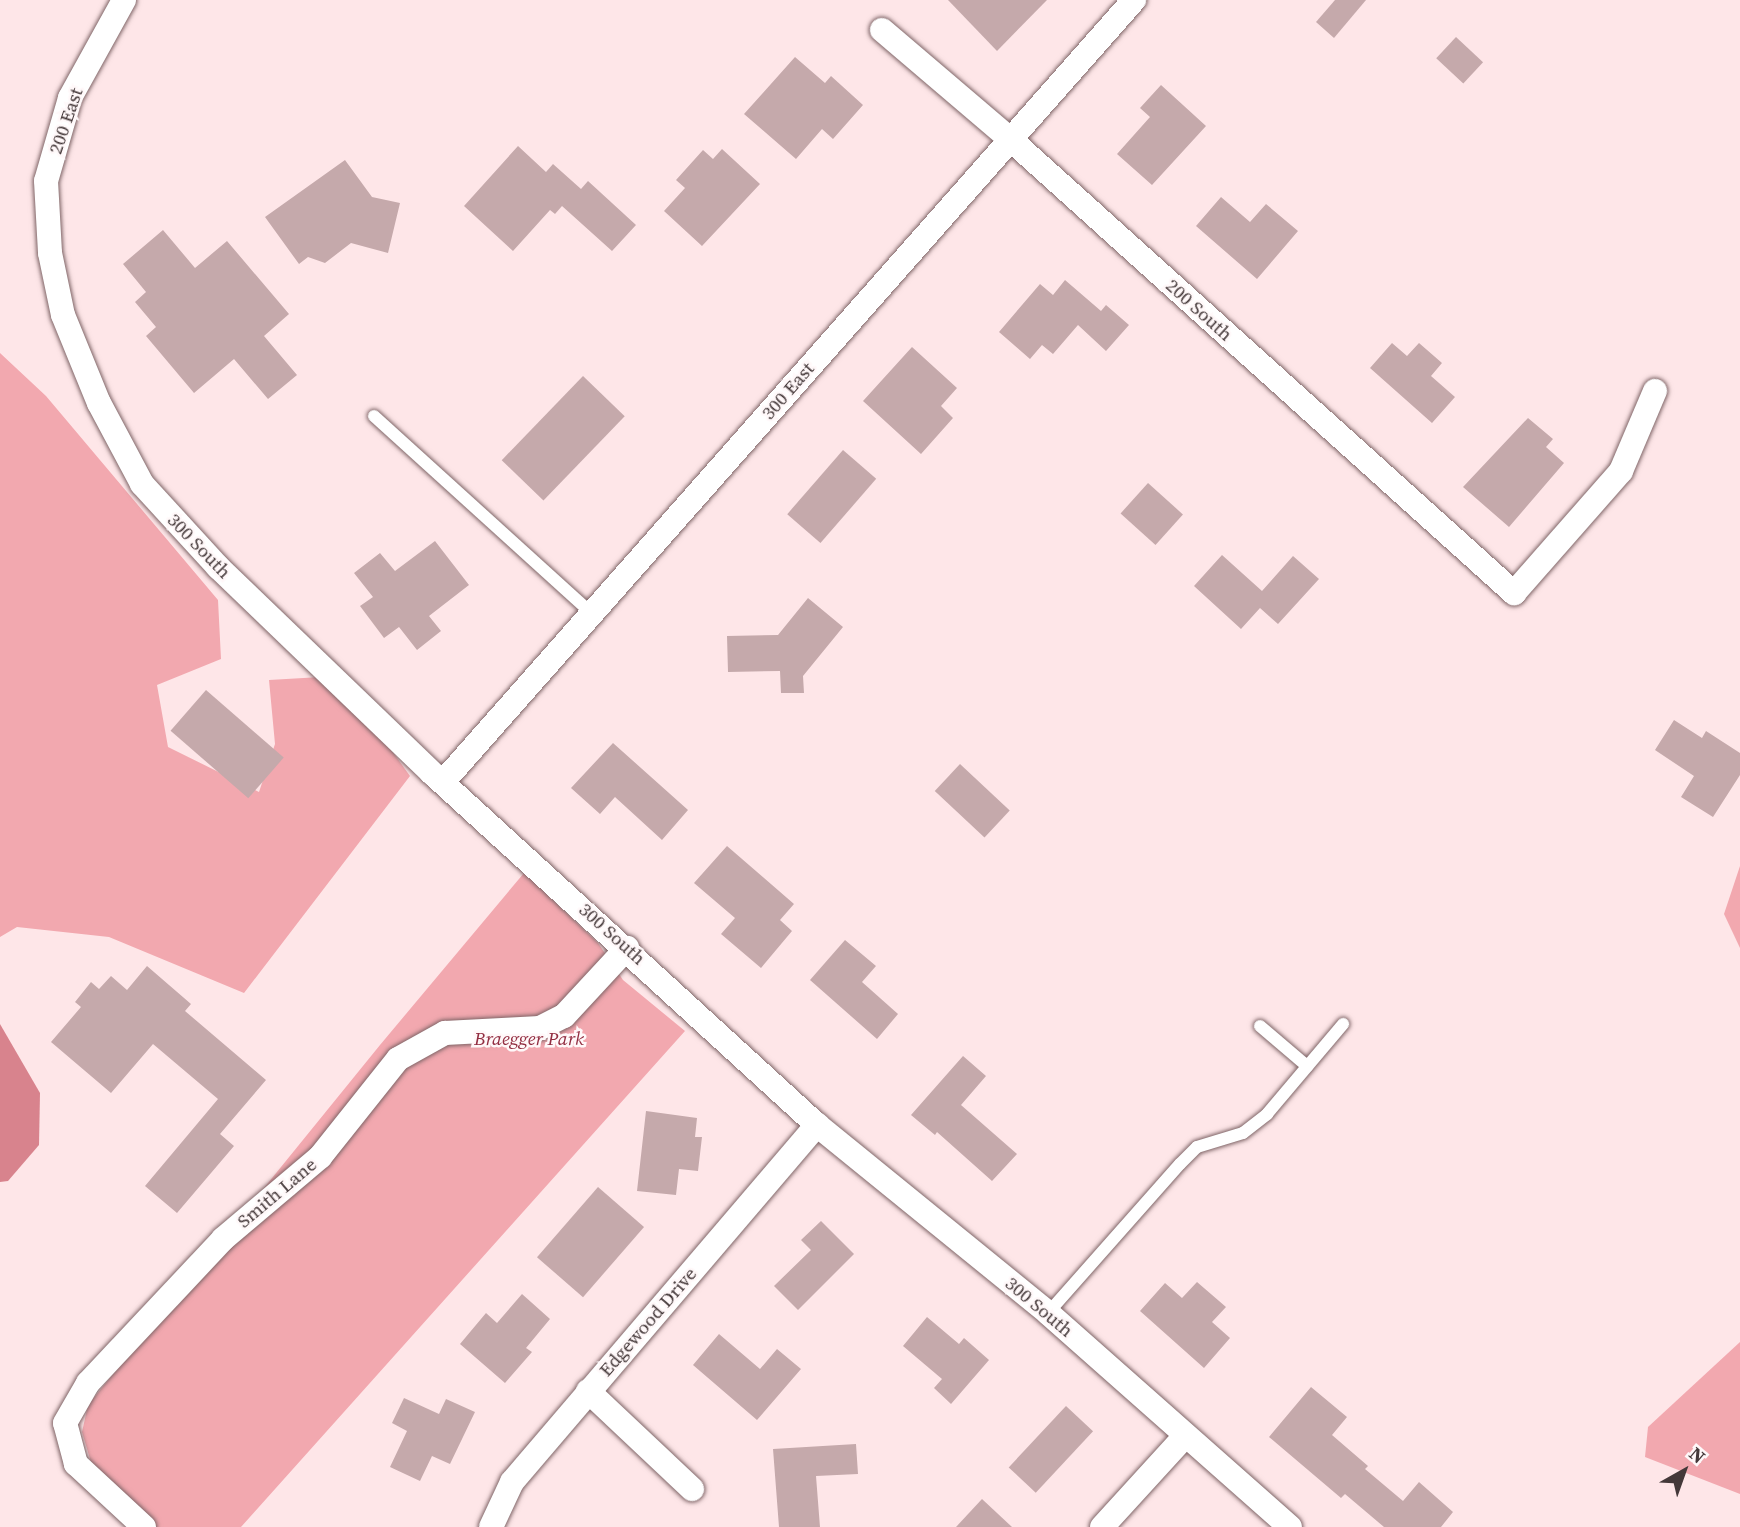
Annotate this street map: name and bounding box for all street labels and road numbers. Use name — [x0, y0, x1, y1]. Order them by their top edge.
street label: 200 East — [44, 85, 88, 157]
street label: 200 South — [1161, 274, 1237, 346]
street label: 300 East — [757, 358, 819, 424]
street label: 300 South — [162, 509, 236, 583]
street label: 300 South — [574, 898, 650, 970]
street label: Smith Lane — [233, 1153, 321, 1233]
street label: Edgewood Drive — [594, 1263, 702, 1381]
street label: 300 South — [1000, 1272, 1078, 1342]

